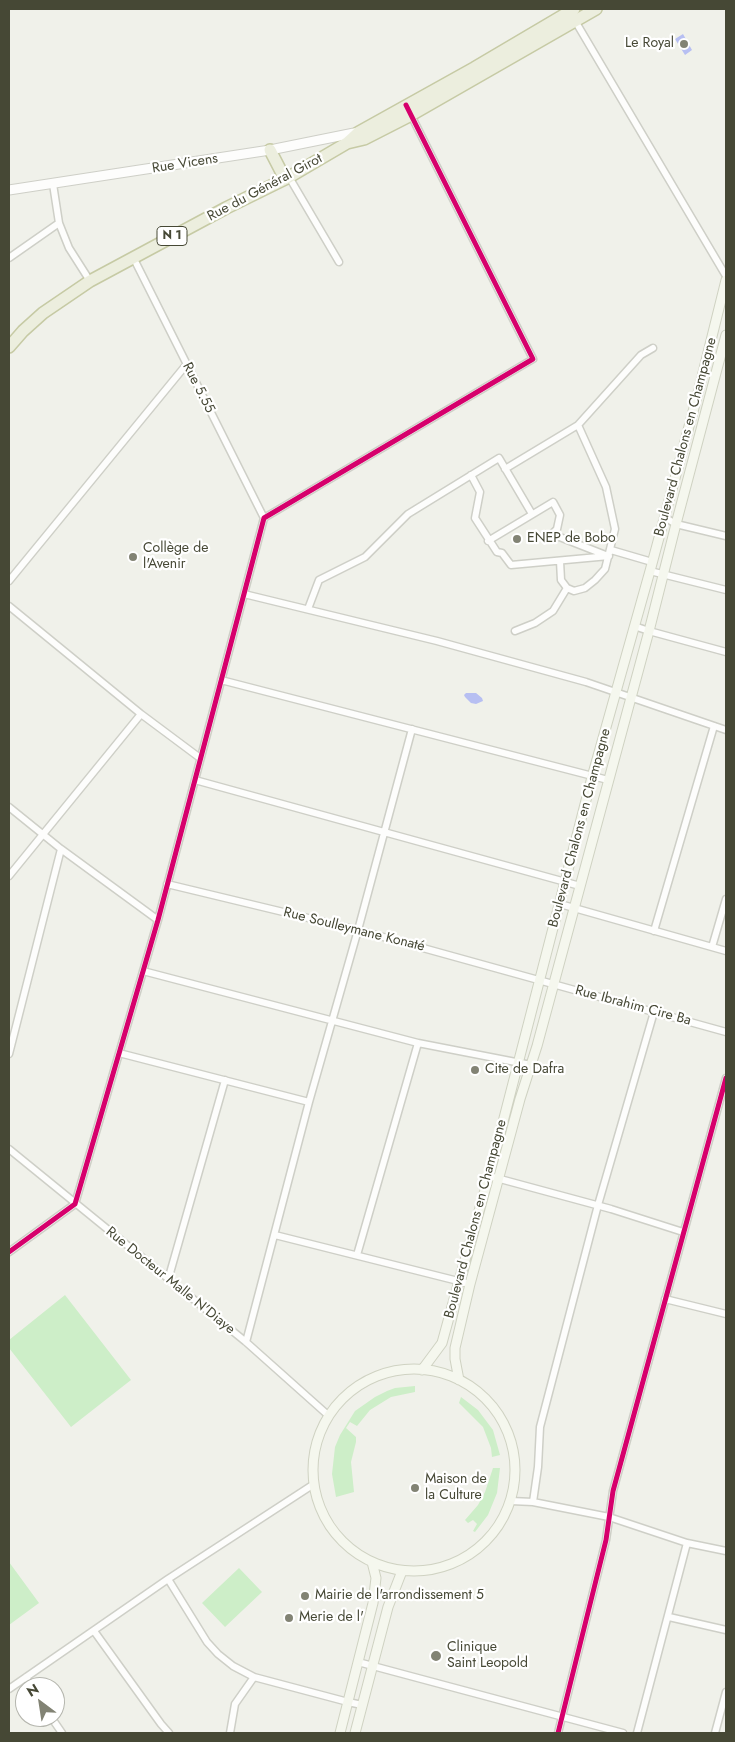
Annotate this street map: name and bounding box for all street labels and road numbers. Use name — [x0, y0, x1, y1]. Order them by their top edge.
street label: Rue Vicens — [151, 151, 219, 177]
street label: Rue du Général Girot — [205, 151, 325, 225]
road number: N 1 — [157, 227, 187, 246]
street label: Boulevard Chalons en Champagne — [651, 336, 721, 538]
street label: Rue 5.55 — [178, 360, 218, 416]
street label: Boulevard Chalons en Champagne — [545, 727, 615, 929]
street label: Rue Soulleymane Konaté — [282, 904, 426, 956]
street label: Rue Ibrahim Cire Ba — [573, 982, 693, 1030]
street label: Boulevard Chalons en Champagne — [441, 1118, 511, 1320]
street label: Rue Docteur Malle N'Diaye — [102, 1224, 238, 1338]

